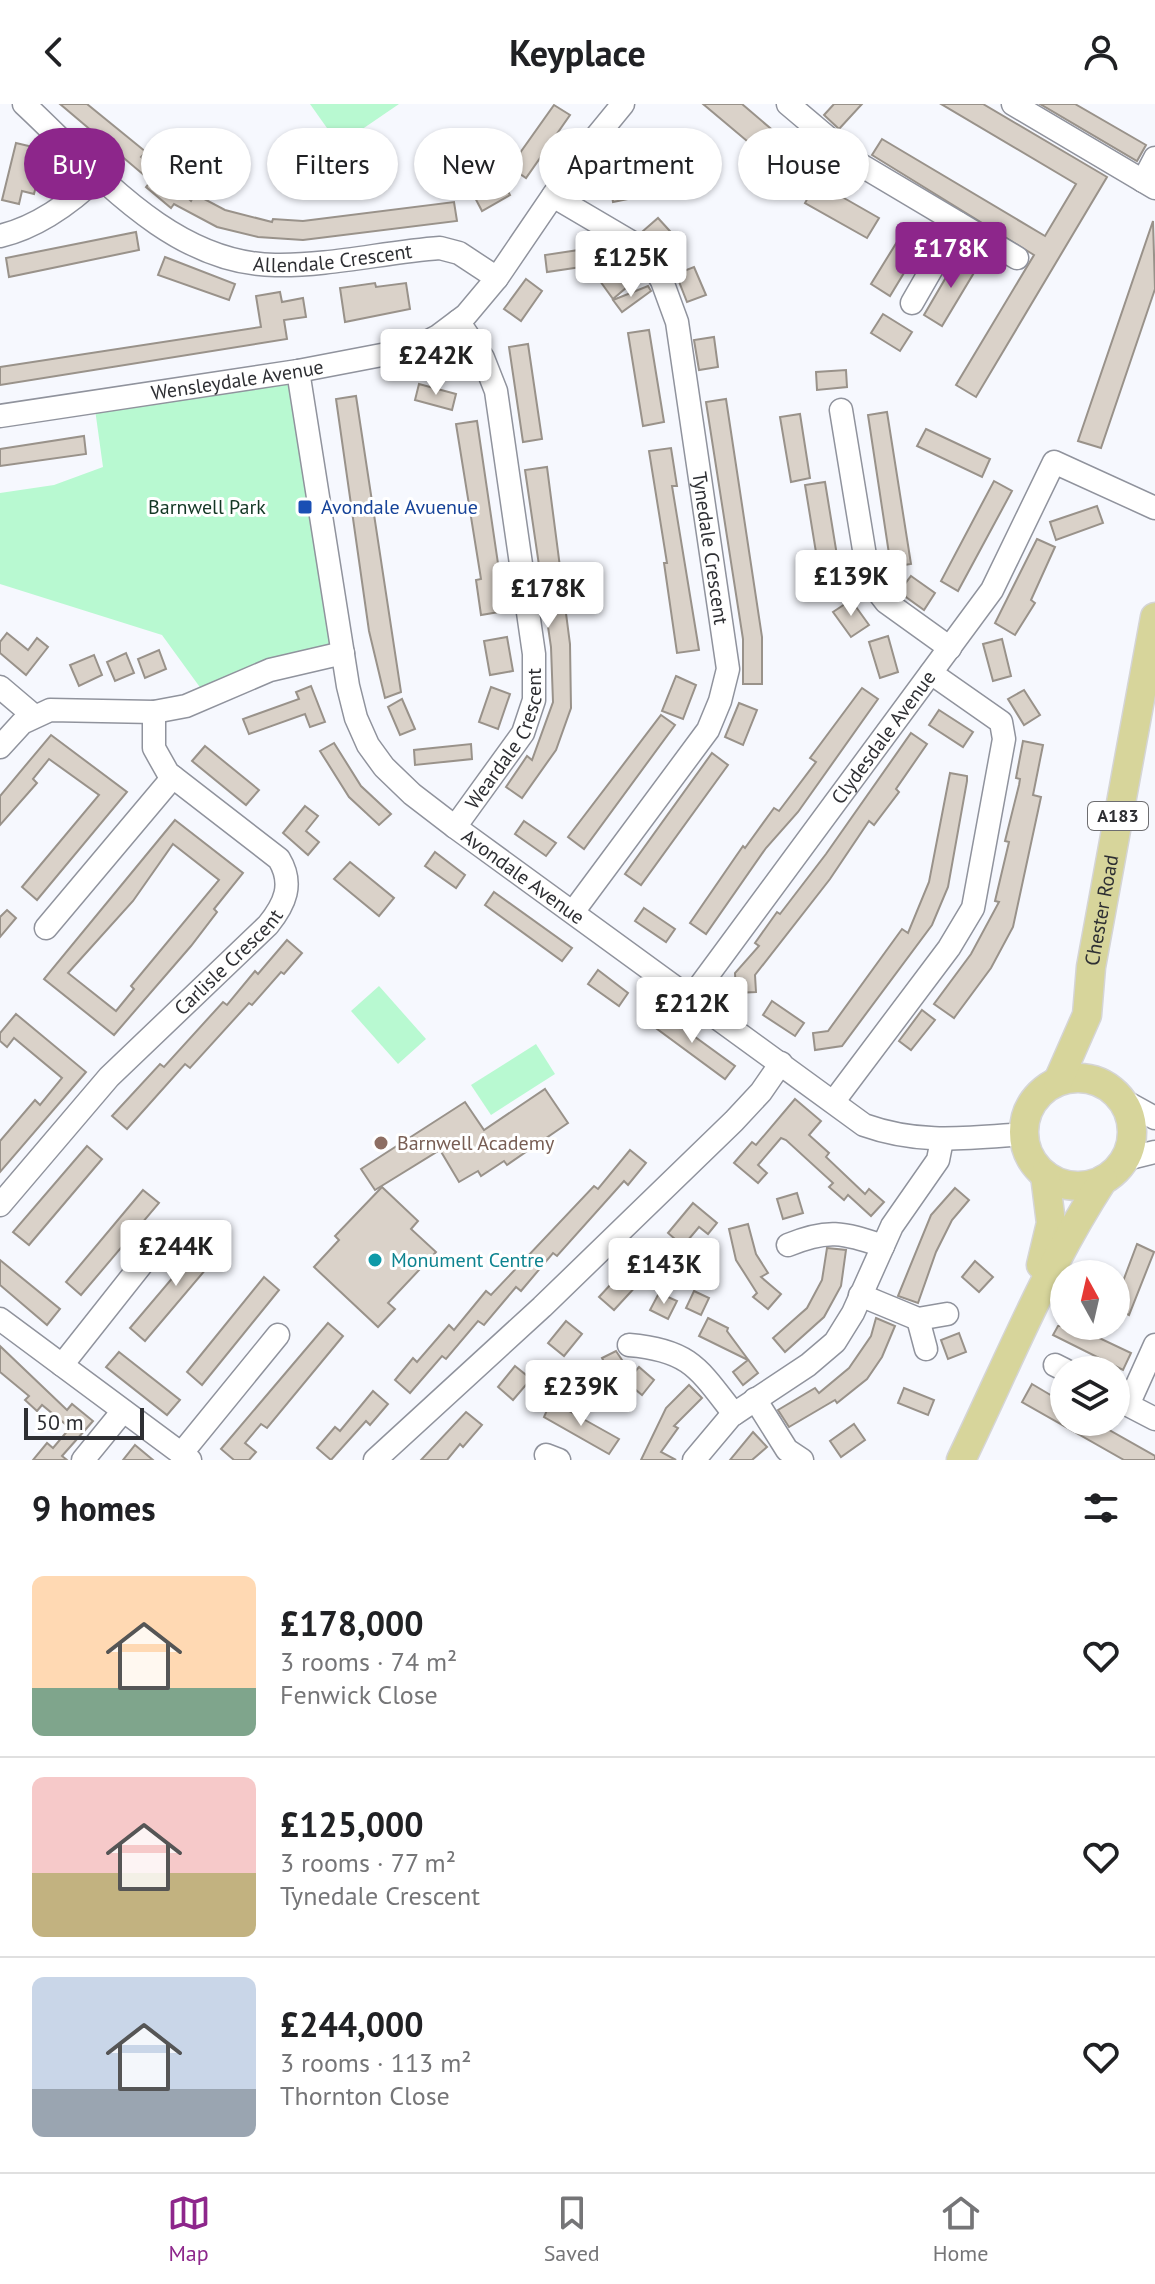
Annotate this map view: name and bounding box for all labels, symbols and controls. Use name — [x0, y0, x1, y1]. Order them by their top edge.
text: Keyplace — [509, 29, 646, 76]
icon: back — [32, 30, 76, 74]
icon: person — [1079, 30, 1123, 74]
chip: Buy — [24, 128, 125, 200]
chip: Rent — [141, 128, 251, 200]
chip: Filters — [267, 128, 398, 200]
chip: New — [414, 128, 523, 200]
chip: Apartment — [539, 128, 722, 200]
chip: House — [738, 128, 869, 200]
pin: £178K — [895, 222, 1007, 290]
pin: £125K — [575, 231, 687, 299]
text: £178K — [913, 231, 989, 264]
street label: Allendale Crescent — [252, 238, 414, 278]
text: £125K — [593, 240, 669, 273]
pin: £242K — [380, 329, 492, 397]
text: £242K — [398, 338, 474, 371]
street label: Wensleydale Avenue — [149, 353, 326, 406]
street label: Tynedale Crescent — [686, 470, 734, 627]
park label: Barnwell Park — [148, 494, 266, 520]
place label: Avondale Avuenue — [321, 494, 478, 520]
marker: Avondale Avuenue — [296, 498, 314, 516]
pin: £139K — [795, 550, 907, 618]
text: £139K — [813, 559, 889, 592]
pin: £178K — [492, 562, 604, 630]
text: £178K — [510, 571, 586, 604]
street label: Clydesdale Avenue — [825, 665, 941, 809]
street label: Weardale Crescent — [459, 668, 548, 814]
road number: A183 — [1088, 802, 1148, 830]
street label: Avondale Avenue — [456, 823, 590, 930]
street label: Chester Road — [1079, 853, 1124, 968]
street label: Carlisle Crescent — [169, 904, 289, 1021]
pin: £212K — [636, 977, 748, 1045]
text: £212K — [654, 986, 730, 1019]
place label: Barnwell Academy — [397, 1130, 555, 1156]
marker: Barnwell Academy — [372, 1134, 390, 1152]
pin: £244K — [120, 1220, 232, 1288]
text: £244K — [138, 1229, 214, 1262]
pin: £143K — [608, 1238, 720, 1306]
place label: Monument Centre — [391, 1247, 544, 1273]
text: £143K — [626, 1247, 702, 1280]
marker: Monument Centre — [366, 1251, 384, 1269]
north arrow — [1050, 1260, 1130, 1340]
map controls — [1050, 1260, 1130, 1436]
button: layers — [1050, 1356, 1130, 1436]
pin: £239K — [525, 1360, 637, 1428]
text: £239K — [543, 1369, 619, 1402]
scale bar — [24, 1404, 144, 1440]
text: 50 m — [36, 1408, 84, 1436]
text: 9 homes — [32, 1486, 156, 1530]
icon: filters — [1079, 1486, 1123, 1530]
text: £178,000 — [280, 1601, 424, 1645]
icon: home — [96, 1608, 192, 1704]
icon: heart — [1079, 1634, 1123, 1678]
text: 3 rooms · 74 m² — [280, 1645, 457, 1678]
text: Fenwick Close — [280, 1678, 438, 1711]
text: £125,000 — [280, 1802, 424, 1846]
icon: home — [96, 1809, 192, 1905]
icon: heart — [1079, 1835, 1123, 1879]
text: 3 rooms · 77 m² — [280, 1846, 456, 1879]
text: Tynedale Crescent — [280, 1879, 480, 1912]
text: £244,000 — [280, 2002, 424, 2046]
icon: home — [96, 2009, 192, 2105]
icon: heart — [1079, 2035, 1123, 2079]
text: 3 rooms · 113 m² — [280, 2046, 472, 2079]
text: Thornton Close — [280, 2079, 450, 2112]
tab: Map — [167, 2191, 211, 2267]
tab: Saved — [544, 2191, 600, 2267]
tab: Home — [933, 2191, 988, 2267]

